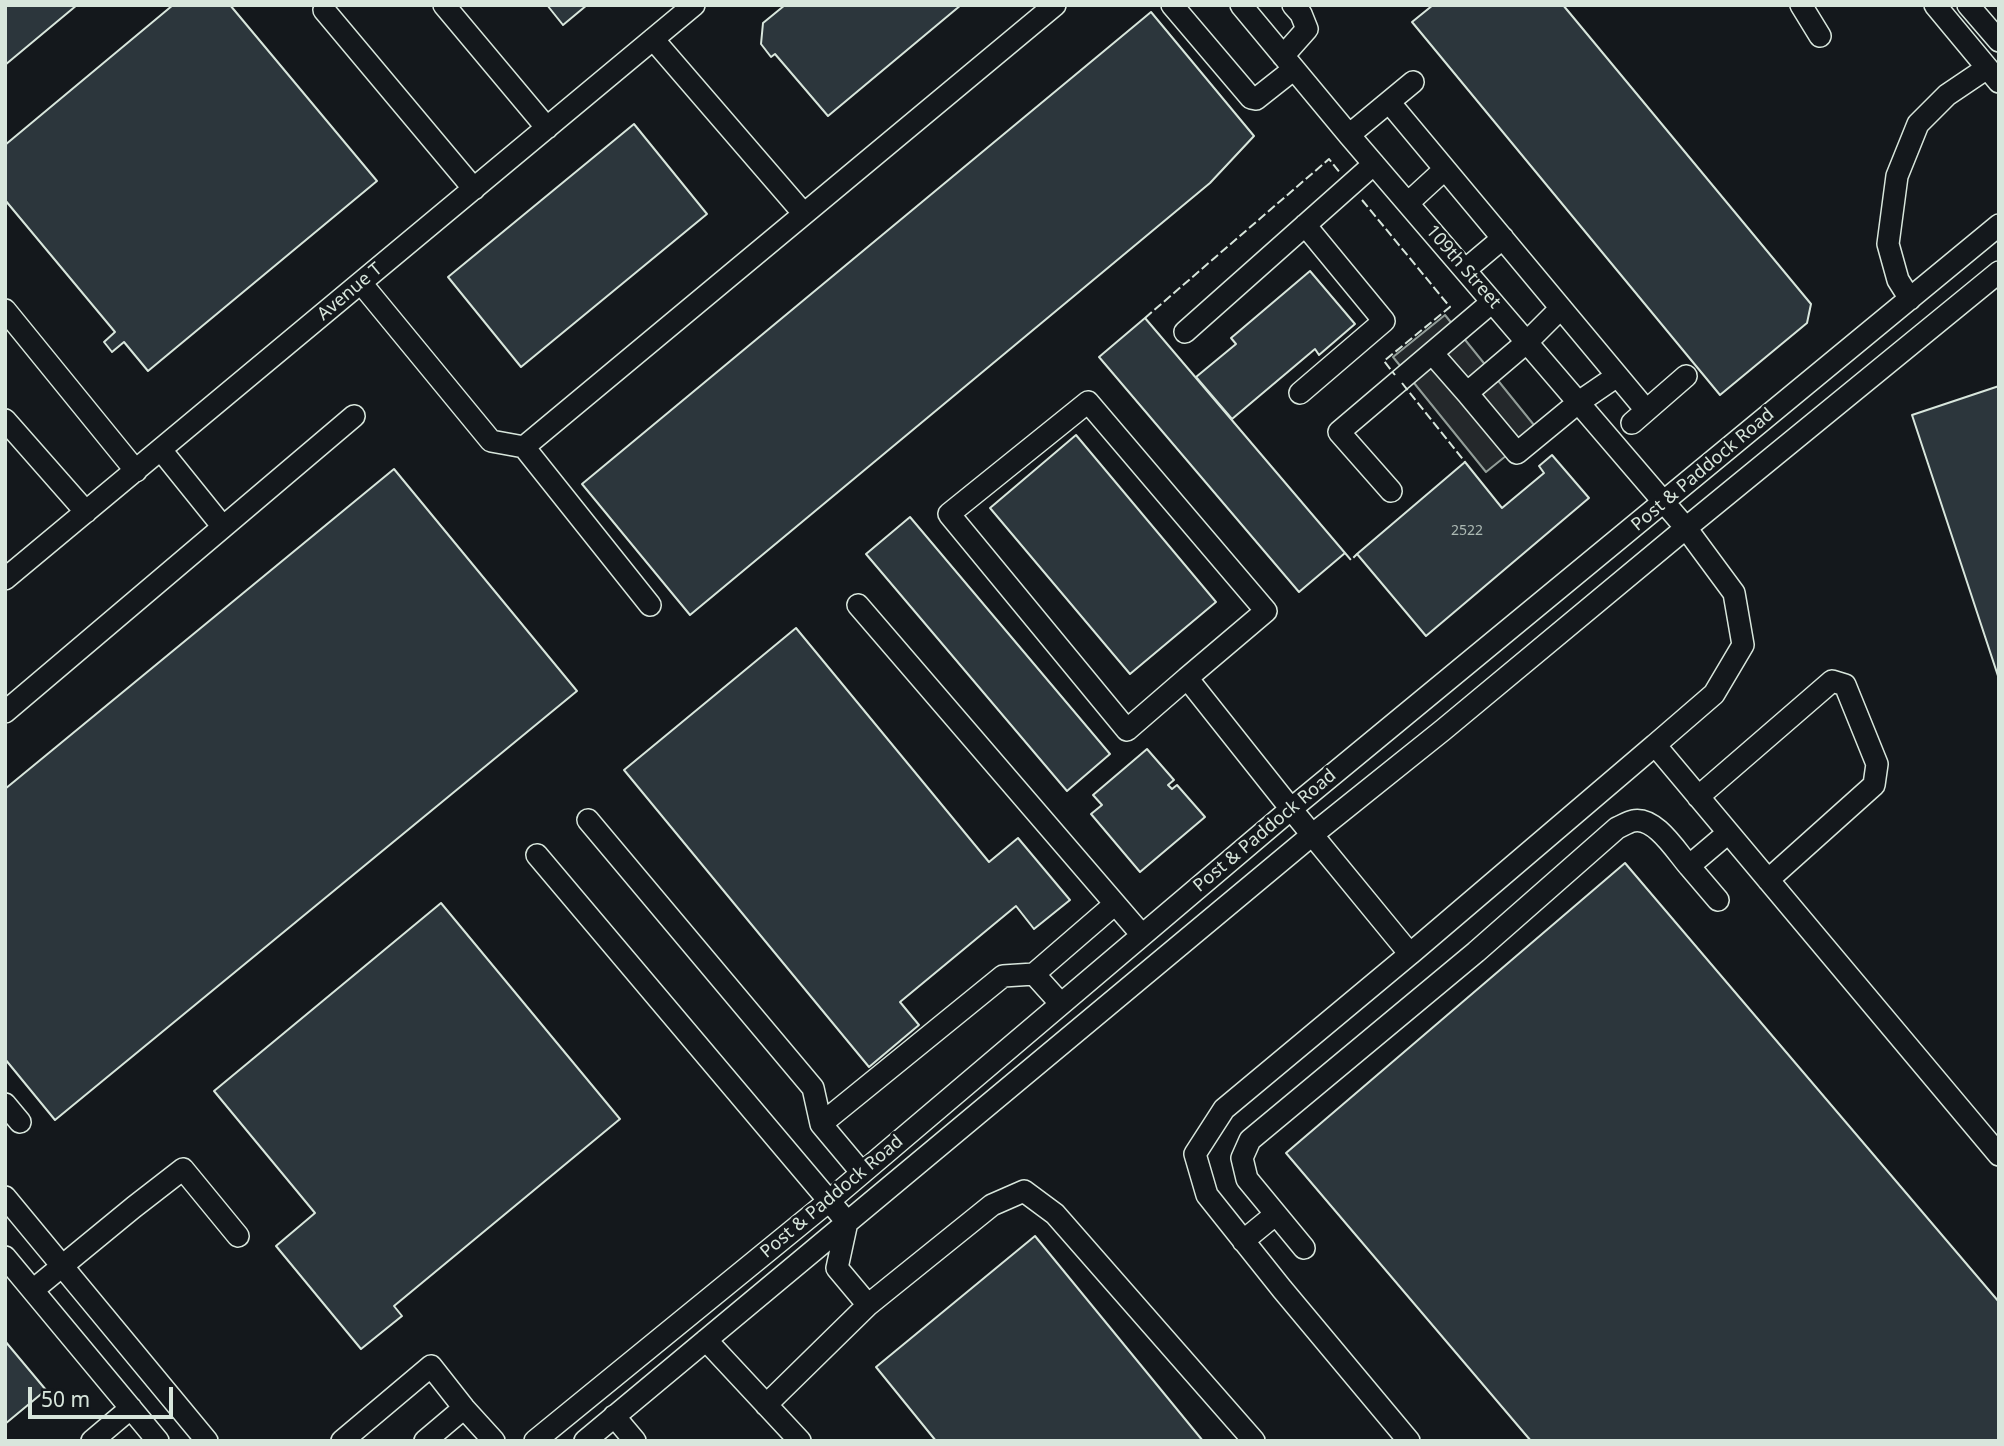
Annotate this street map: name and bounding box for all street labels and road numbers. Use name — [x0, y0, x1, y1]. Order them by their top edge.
street label: 109th Street — [1421, 221, 1505, 313]
street label: Avenue T — [313, 259, 387, 325]
street label: Post & Paddock Road — [1627, 404, 1779, 536]
street label: Post & Paddock Road — [1189, 765, 1341, 897]
street label: Post & Paddock Road — [756, 1131, 908, 1263]

